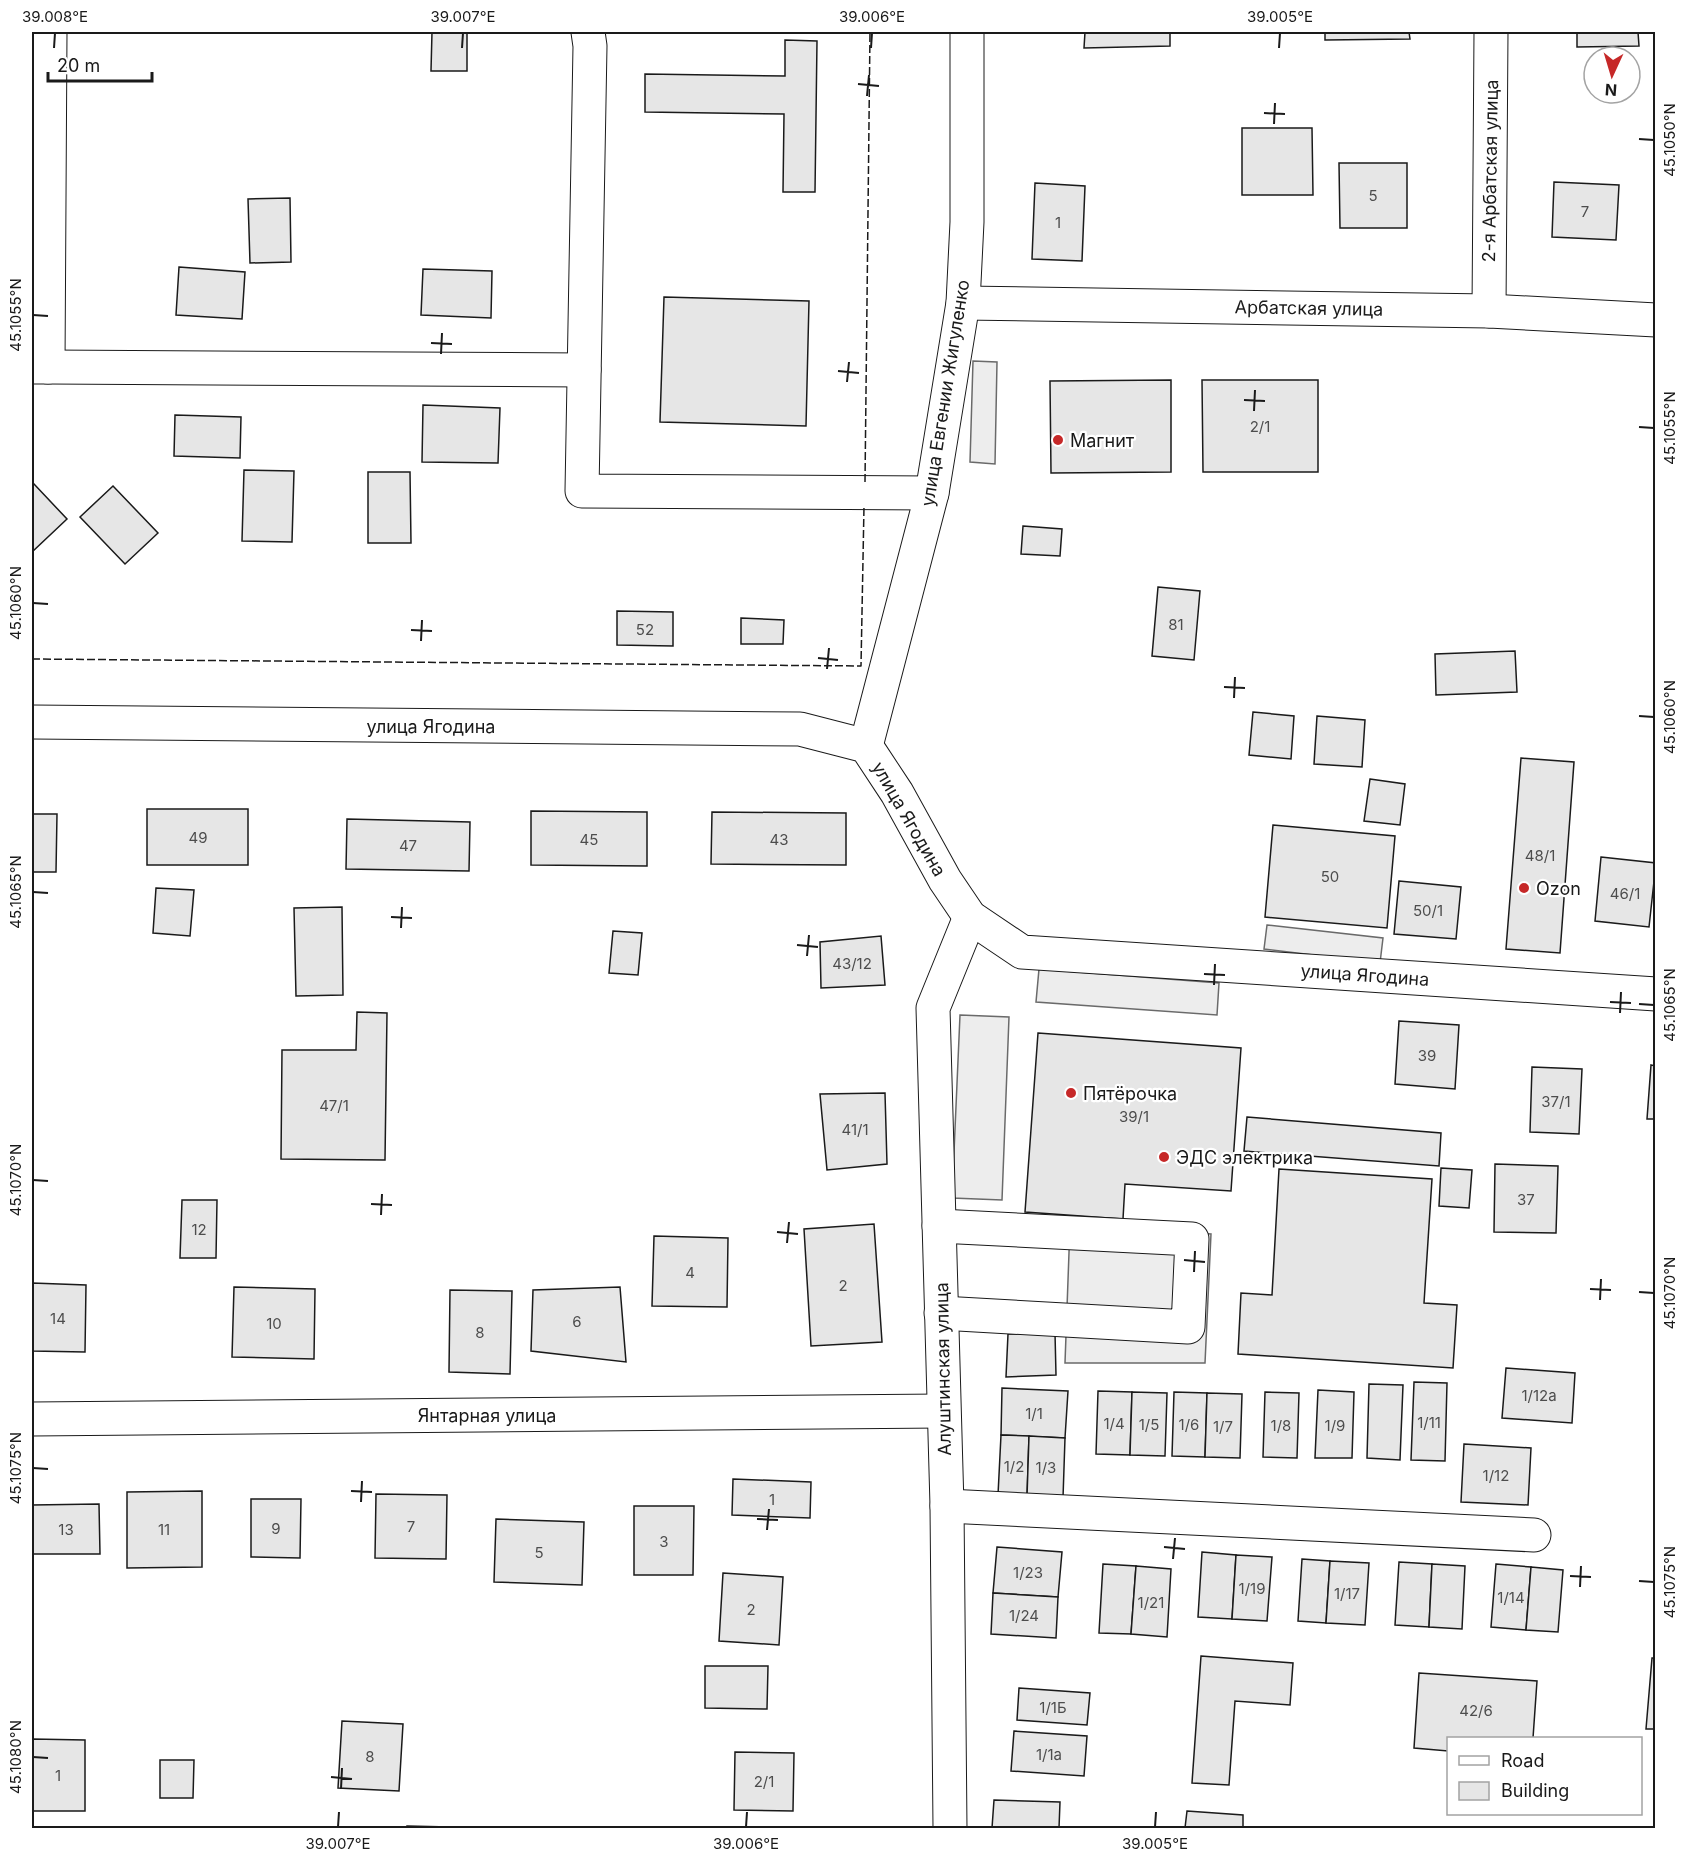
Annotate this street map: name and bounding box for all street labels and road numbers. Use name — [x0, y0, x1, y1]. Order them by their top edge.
street label: 2-я Арбатская улица — [1478, 79, 1502, 263]
street label: улица Евгении Жигуленко — [917, 278, 973, 508]
street label: Арбатская улица — [1235, 296, 1383, 320]
street label: улица Ягодина — [367, 716, 495, 737]
street label: улица Ягодина — [868, 758, 950, 880]
street label: улица Ягодина — [1300, 960, 1430, 990]
street label: Алуштинская улица — [931, 1282, 955, 1456]
street label: Янтарная улица — [418, 1405, 556, 1426]

